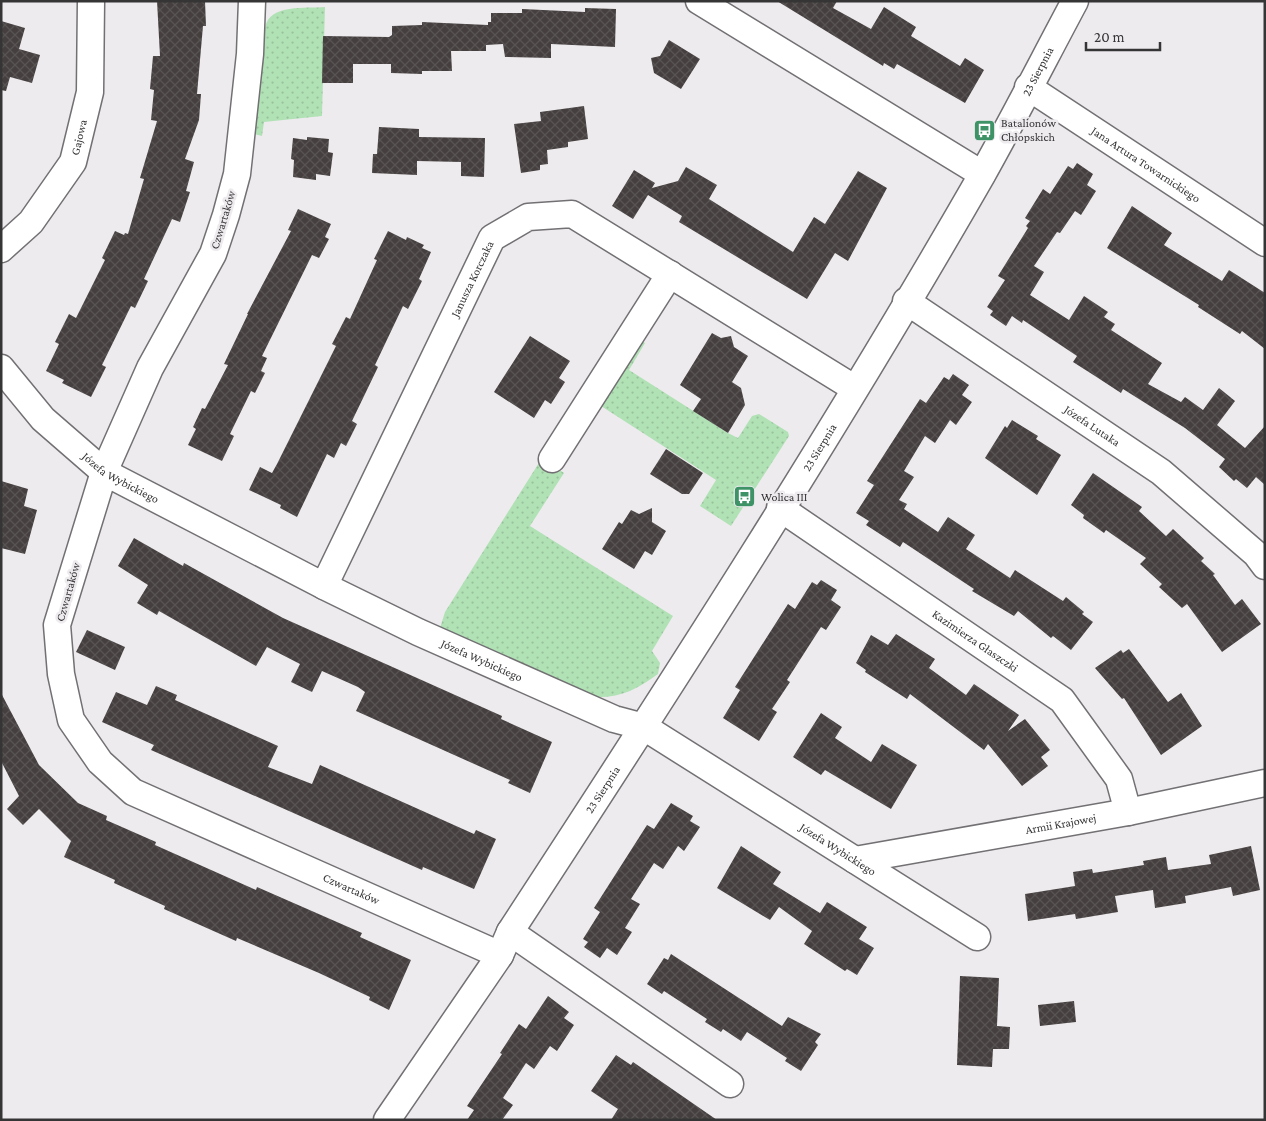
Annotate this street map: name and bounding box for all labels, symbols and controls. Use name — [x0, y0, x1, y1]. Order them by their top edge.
scale bar — [1086, 20, 1160, 52]
text: 20 m — [1094, 29, 1125, 45]
street label: 23 Sierpnia — [1019, 44, 1057, 98]
place label: Batalionów Chłopskich — [1001, 116, 1056, 144]
street label: Gajowa — [68, 118, 90, 157]
bus stop icon: Batalionów Chłopskich — [973, 118, 997, 142]
street label: Jana Artura Towarnickiego — [1088, 123, 1203, 205]
street label: Czwartaków — [207, 189, 239, 251]
street label: Janusza Korczaka — [447, 238, 497, 320]
street label: Józefa Lutaka — [1061, 401, 1123, 450]
street label: 23 Sierpnia — [800, 421, 840, 474]
street label: Józefa Wybickiego — [78, 449, 161, 506]
bus stop icon: Wolica III — [733, 485, 757, 509]
place label: Wolica III — [761, 490, 808, 504]
street label: Czwartaków — [53, 561, 83, 623]
street label: Kazimierza Głaszczki — [929, 607, 1021, 675]
street label: Józefa Wybickiego — [438, 636, 525, 684]
street label: 23 Sierpnia — [582, 763, 623, 816]
street label: Armii Krajowej — [1024, 811, 1097, 837]
street label: Józefa Wybickiego — [796, 819, 879, 879]
street label: Czwartaków — [321, 870, 382, 908]

